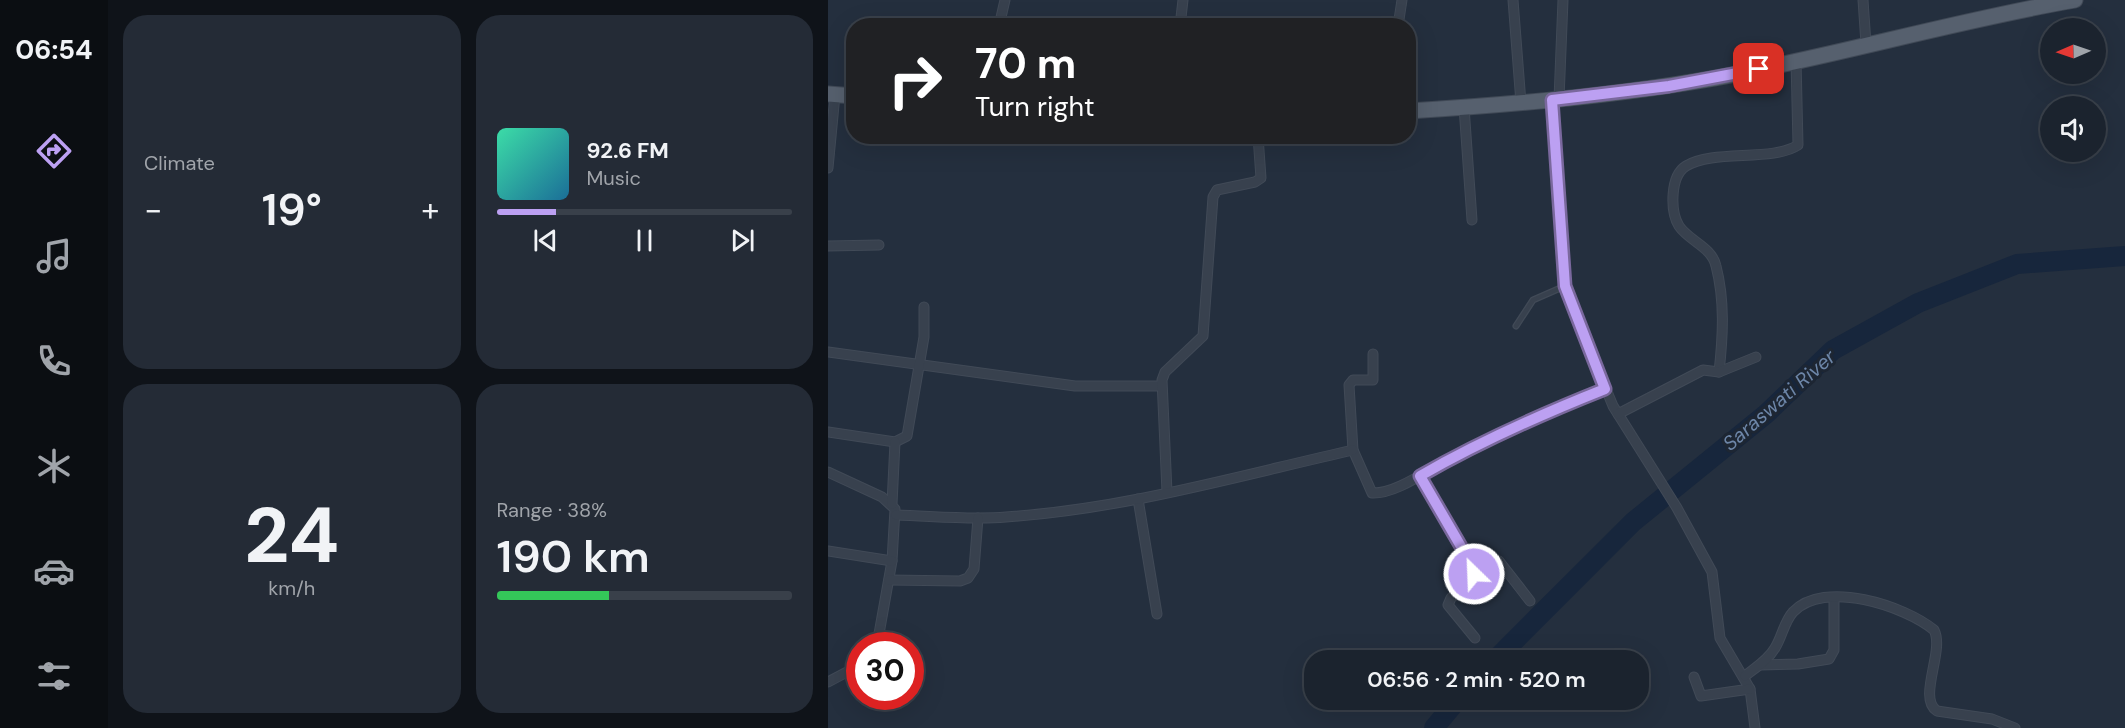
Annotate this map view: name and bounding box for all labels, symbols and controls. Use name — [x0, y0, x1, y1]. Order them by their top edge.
north arrow — [2040, 18, 2106, 84]
map controls — [2040, 18, 2106, 162]
text: 06:54 — [15, 32, 93, 67]
text: 70 m — [975, 36, 1076, 91]
icon: right — [876, 42, 954, 120]
pin — [1733, 43, 1784, 94]
icon: arrive — [1742, 52, 1775, 85]
text: Turn right — [975, 89, 1095, 124]
button: sound — [2040, 96, 2106, 162]
icon: directions — [33, 130, 75, 172]
text: 92.6 FM — [587, 136, 669, 165]
text: Climate — [144, 150, 215, 176]
text: Music — [587, 165, 641, 191]
text: 19° — [262, 180, 322, 239]
text: − — [144, 188, 162, 231]
text: + — [421, 188, 440, 231]
icon: previous — [529, 224, 562, 257]
icon: pause — [628, 224, 661, 257]
icon: next — [726, 224, 759, 257]
icon: music — [33, 235, 75, 277]
icon: phone — [33, 340, 75, 382]
water label: Saraswati River — [1717, 343, 1841, 456]
icon: climate — [33, 445, 75, 487]
text: 24 — [244, 485, 339, 586]
text: Range · 38% — [497, 497, 607, 523]
text: 190 km — [497, 527, 650, 586]
position arrow — [1442, 542, 1506, 606]
icon: car — [33, 550, 75, 592]
text: km/h — [268, 575, 315, 601]
speed limit sign: 30 — [846, 632, 924, 710]
icon: filters — [33, 655, 75, 697]
text: 06:56 · 2 min · 520 m — [1367, 665, 1586, 694]

